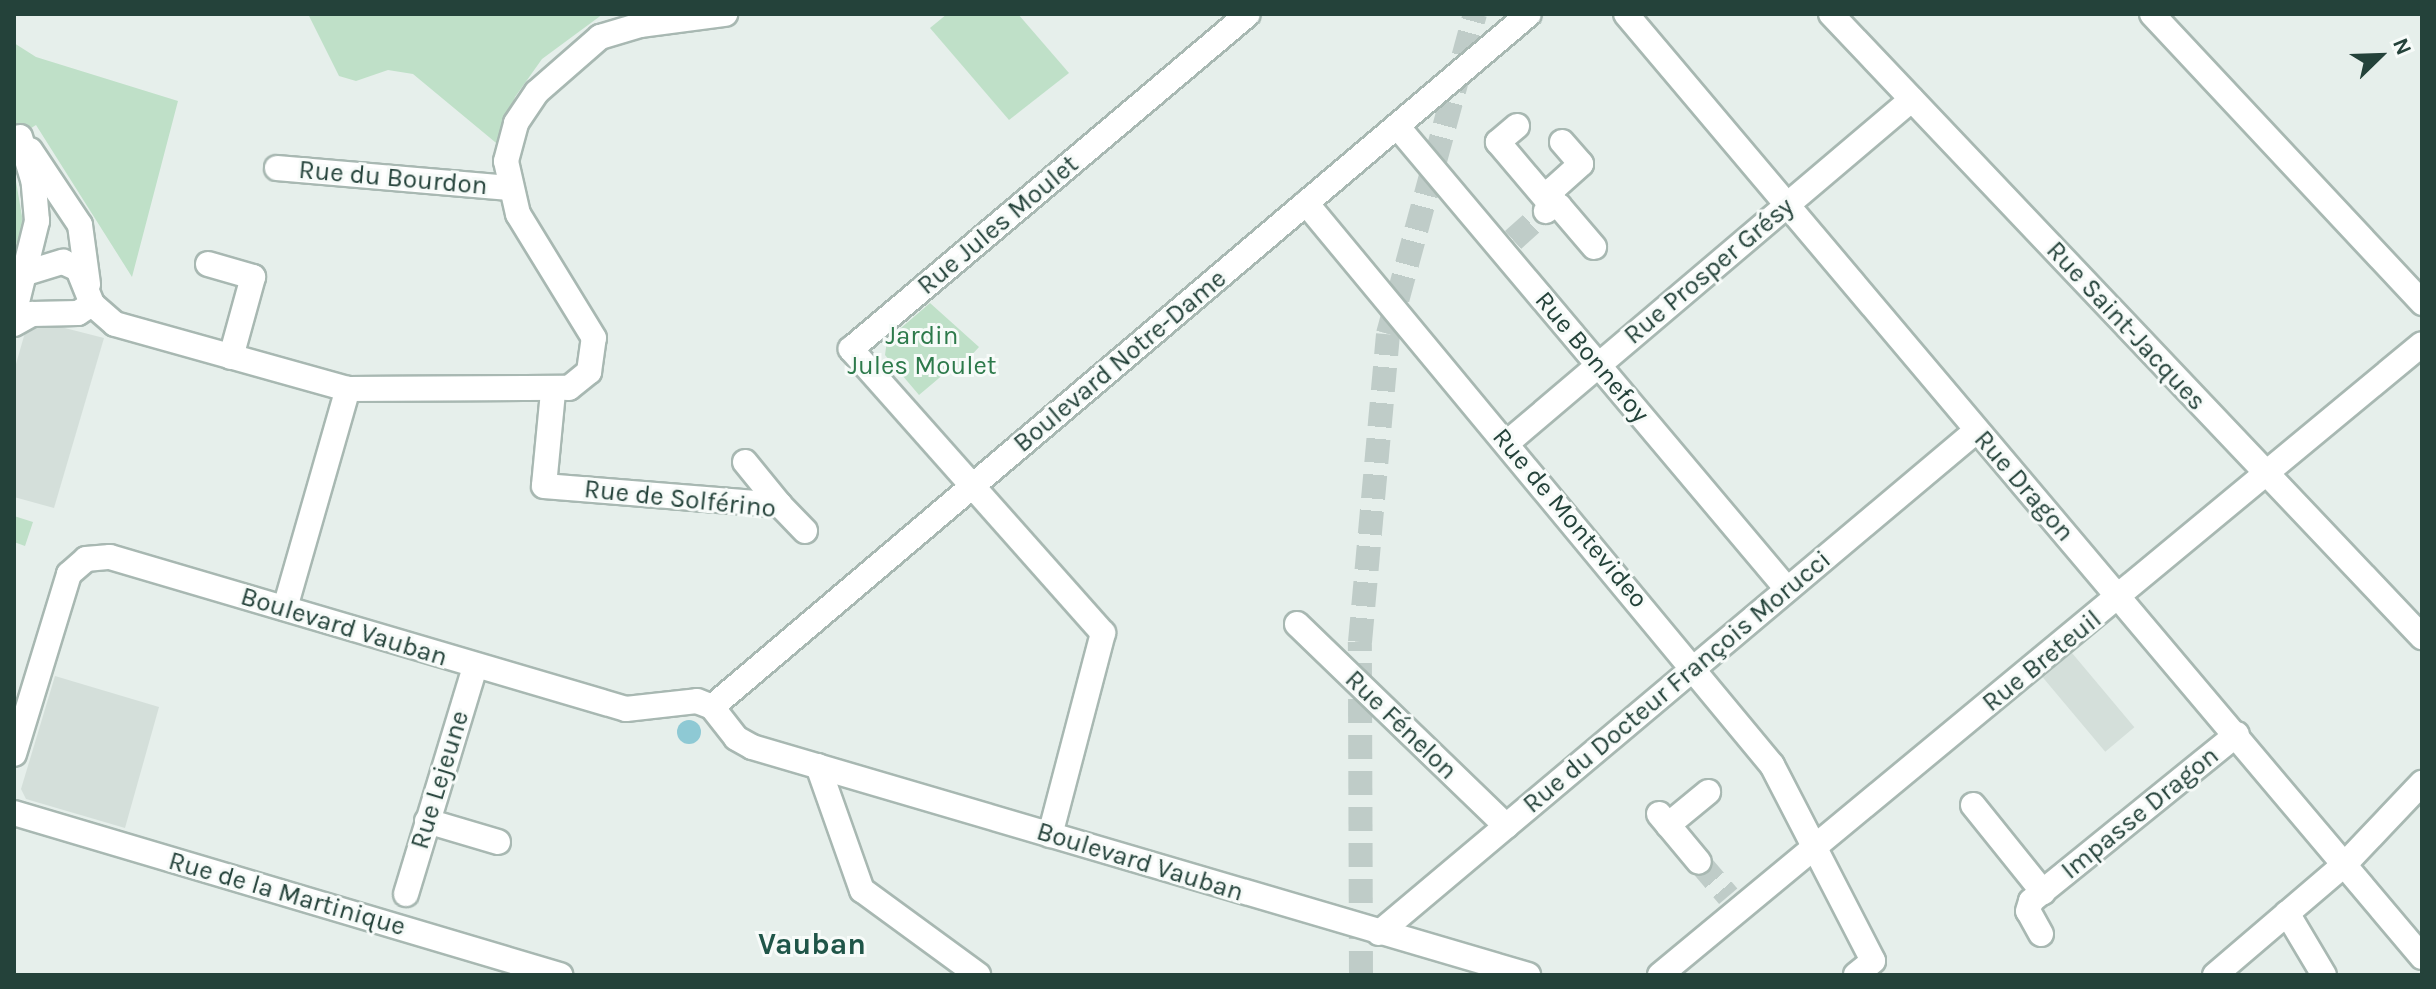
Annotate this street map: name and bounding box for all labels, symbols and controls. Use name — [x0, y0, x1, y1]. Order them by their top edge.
north arrow — [2340, 16, 2420, 96]
text: N — [2387, 34, 2417, 59]
street label: Rue Jules Moulet — [911, 149, 1085, 301]
street label: Rue du Bourdon — [297, 154, 489, 202]
street label: Rue Prosper Grésy — [1618, 191, 1800, 351]
street label: Rue Saint-Jacques — [2040, 235, 2212, 417]
street label: Boulevard Notre-Dame — [1007, 263, 1233, 459]
street label: Rue Bonnefoy — [1528, 285, 1656, 429]
park label: Jardin Jules Moulet — [847, 320, 997, 382]
street label: Rue de Montevideo — [1486, 422, 1654, 614]
street label: Rue Dragon — [1967, 424, 2081, 548]
street label: Rue de Solférino — [583, 473, 777, 525]
street label: Rue du Docteur François Morucci — [1517, 544, 1837, 820]
street label: Boulevard Vauban — [237, 581, 451, 673]
street label: Rue Breteuil — [1976, 604, 2108, 718]
street label: Rue Fénelon — [1338, 664, 1464, 786]
street label: Rue Lejeune — [404, 707, 476, 853]
street label: Impasse Dragon — [2055, 740, 2225, 886]
street label: Boulevard Vauban — [1033, 816, 1247, 908]
street label: Rue de la Martinique — [165, 845, 409, 943]
district label: Vauban — [758, 926, 866, 962]

